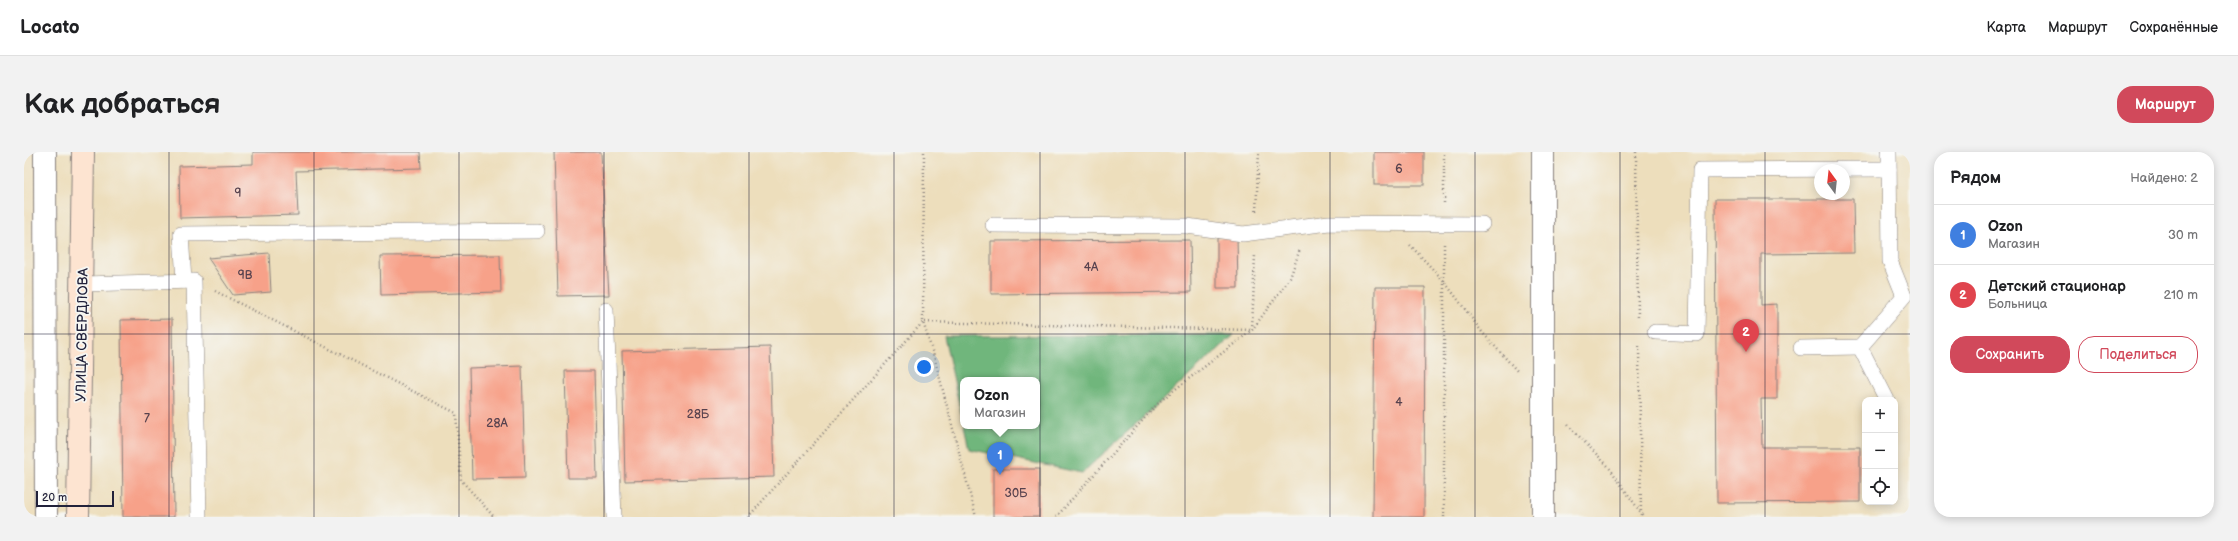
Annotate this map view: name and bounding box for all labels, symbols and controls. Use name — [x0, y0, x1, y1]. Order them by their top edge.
text: Locato — [20, 16, 80, 39]
text: Карта — [1987, 19, 2026, 36]
text: Маршрут — [2048, 19, 2108, 36]
text: Сохранённые — [2130, 19, 2218, 36]
button: Маршрут — [2117, 86, 2214, 123]
text: Как добраться — [24, 88, 221, 121]
house number: 6 — [1395, 162, 1403, 177]
north arrow — [1814, 164, 1850, 200]
text: Рядом — [1950, 168, 2001, 188]
text: Найдено: 2 — [2130, 170, 2198, 186]
house number: 9 — [235, 186, 242, 201]
text: Ozon — [1988, 217, 2023, 236]
text: 1 — [1960, 227, 1966, 243]
text: 30 m — [2168, 227, 2198, 243]
text: Магазин — [1988, 236, 2040, 252]
house number: 4А — [1084, 260, 1099, 275]
street label: УЛИЦА СВЕРДЛОВА — [72, 267, 92, 402]
house number: 9В — [238, 268, 253, 283]
text: Детский стационар — [1988, 277, 2126, 296]
text: 2 — [1959, 287, 1967, 303]
text: 210 m — [2164, 287, 2198, 303]
text: Больница — [1988, 296, 2047, 312]
pin: 2 — [1733, 319, 1759, 352]
button: Сохранить — [1950, 336, 2070, 373]
button: Поделиться — [2078, 336, 2198, 373]
your location — [914, 357, 934, 377]
popup — [960, 377, 1040, 429]
text: Ozon — [974, 386, 1009, 405]
house number: 4 — [1395, 395, 1403, 410]
map controls — [1862, 397, 1898, 505]
button: + — [1862, 397, 1898, 433]
text: Магазин — [974, 405, 1026, 421]
house number: 28Б — [687, 407, 710, 422]
house number: 7 — [144, 411, 150, 426]
house number: 28А — [486, 416, 508, 431]
button: − — [1862, 433, 1898, 469]
pin: 1 — [987, 442, 1013, 475]
button: locate — [1862, 469, 1898, 505]
house number: 30Б — [1005, 486, 1028, 501]
scale bar — [36, 489, 114, 508]
text: 20 m — [42, 491, 67, 504]

